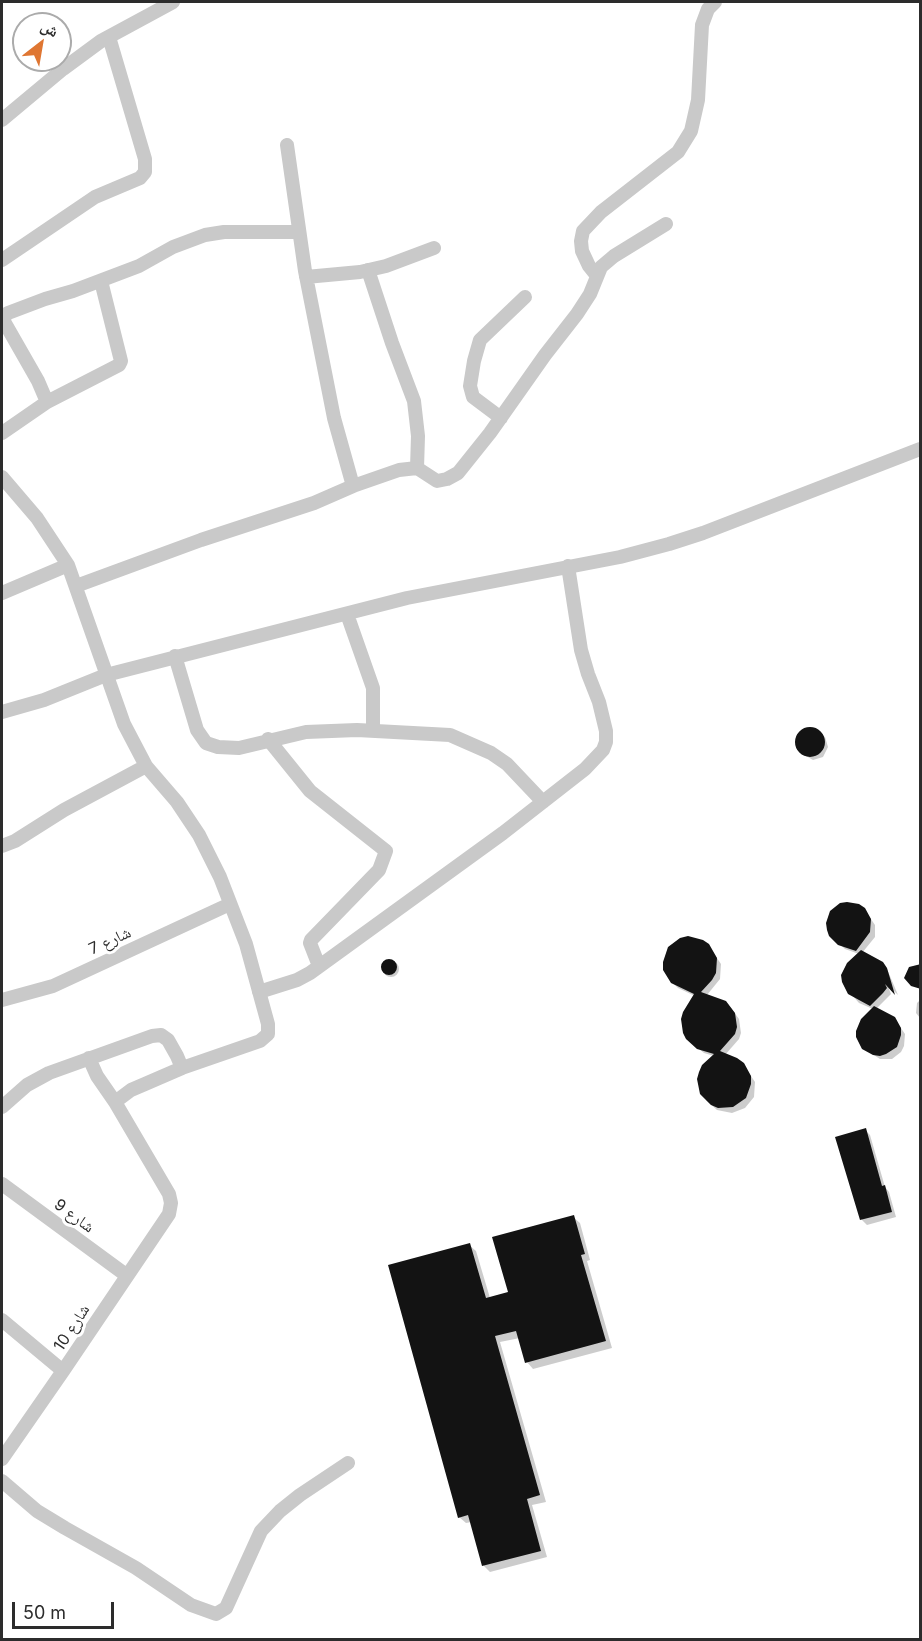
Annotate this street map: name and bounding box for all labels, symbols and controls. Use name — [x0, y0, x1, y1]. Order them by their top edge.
north arrow — [12, 12, 72, 72]
text: ش — [38, 15, 63, 41]
street label: شارع 7 — [86, 923, 134, 959]
street label: شارع 9 — [50, 1195, 98, 1237]
street label: شارع 10 — [50, 1301, 94, 1355]
scale bar — [15, 1590, 117, 1628]
text: 50 m — [23, 1602, 66, 1623]

